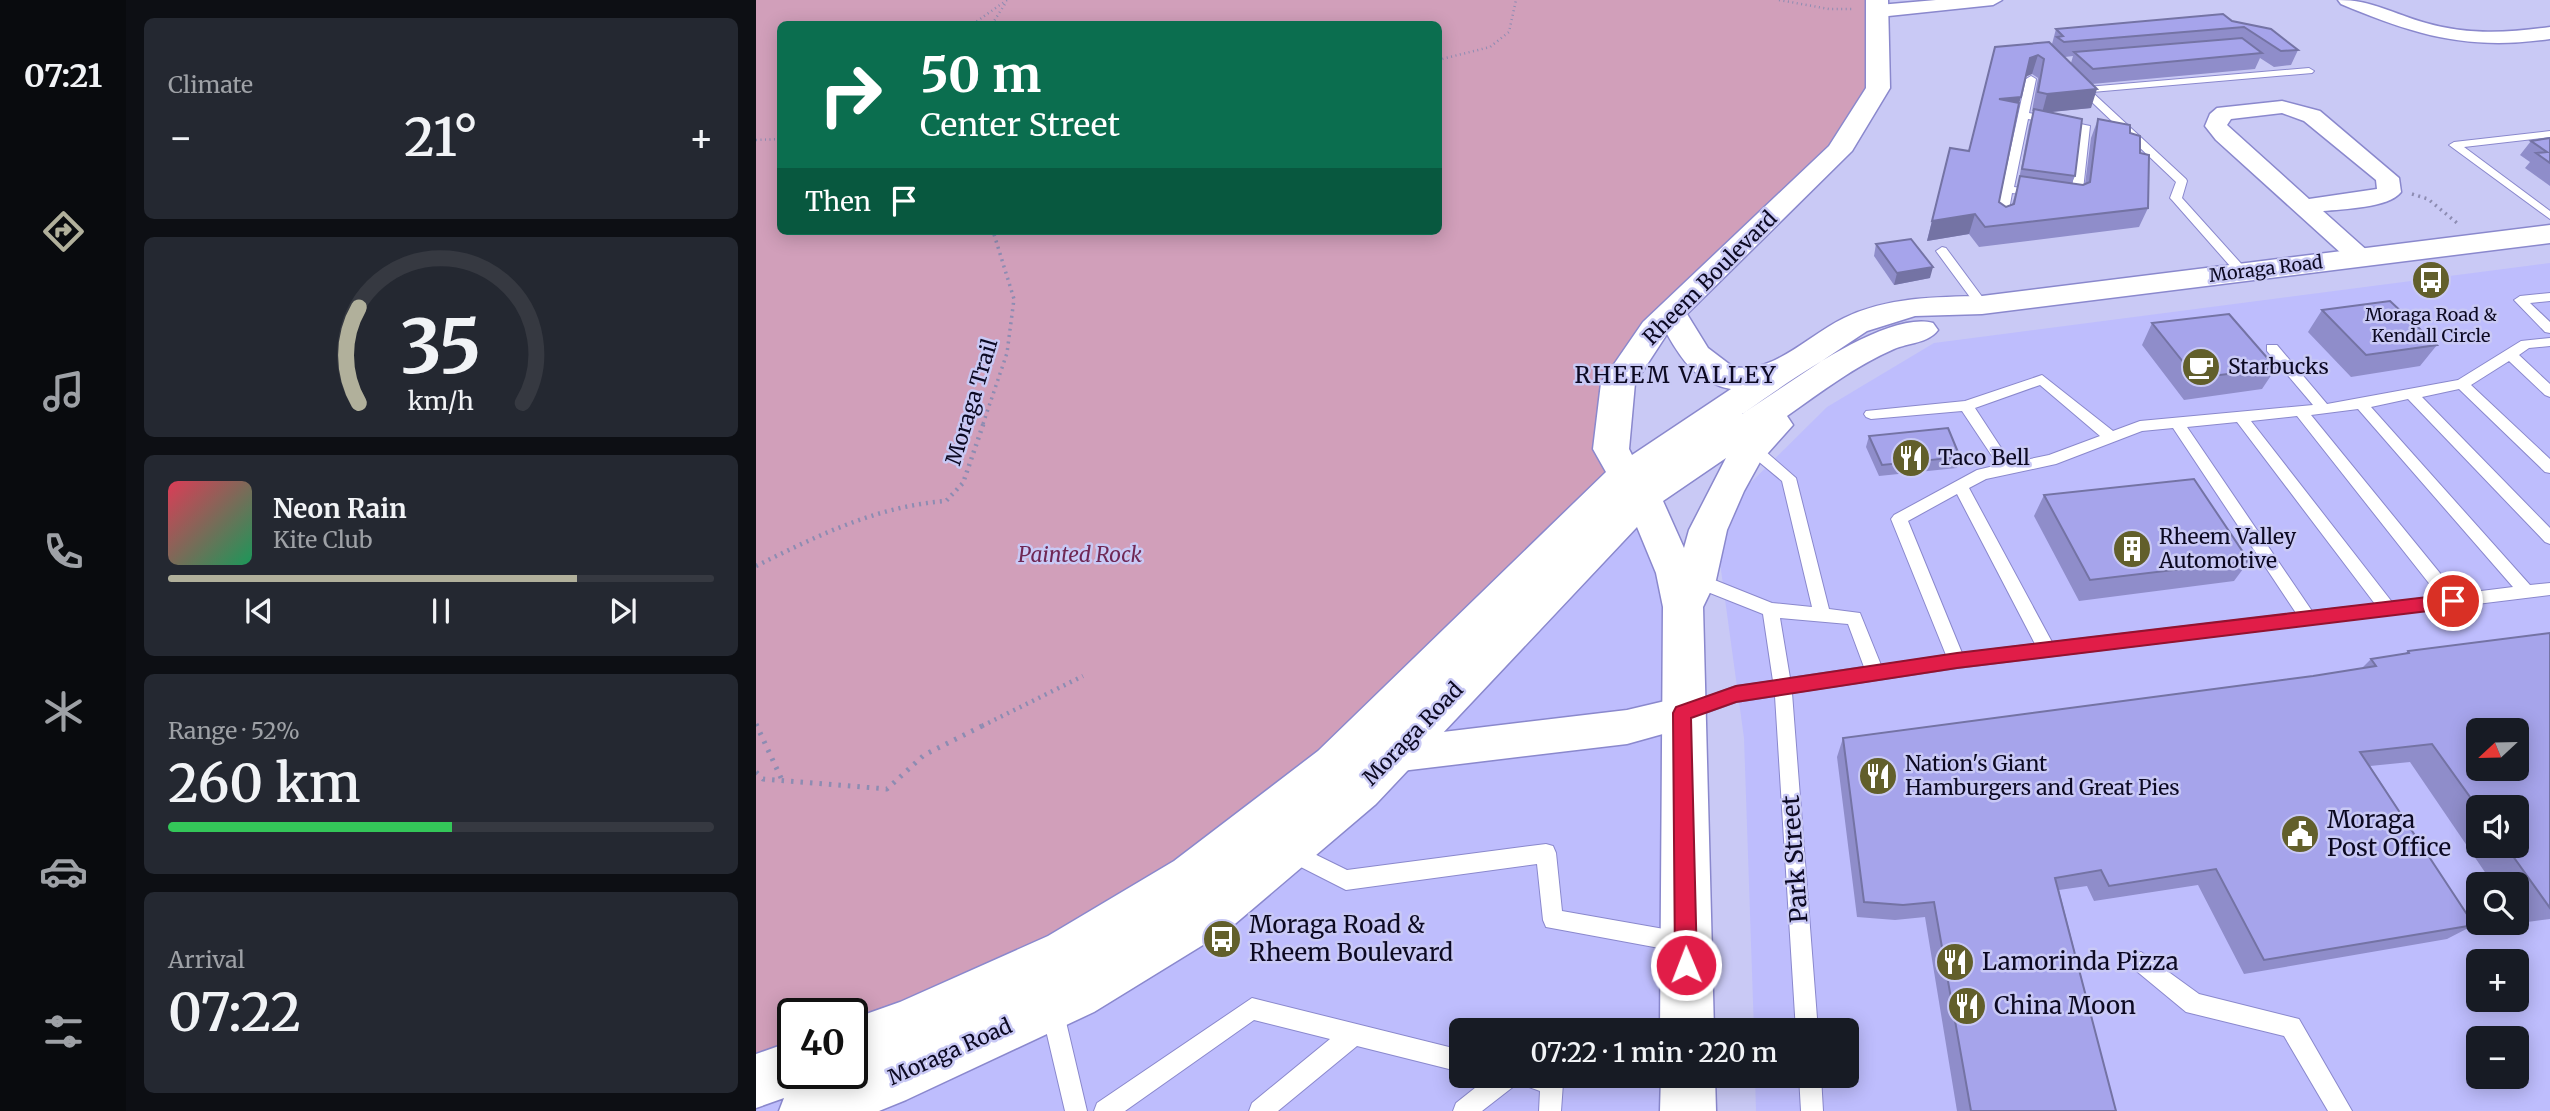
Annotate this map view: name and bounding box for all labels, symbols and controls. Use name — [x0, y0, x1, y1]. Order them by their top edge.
text: 50 m — [920, 44, 1041, 105]
icon: right — [805, 49, 896, 140]
text: 07:21 — [24, 56, 102, 96]
text: Climate — [168, 70, 253, 99]
text: 21° — [404, 105, 478, 170]
text: Center Street — [920, 105, 1120, 145]
text: − — [168, 114, 193, 161]
text: + — [689, 114, 714, 161]
icon: arrive — [885, 182, 923, 220]
text: Then — [805, 185, 871, 218]
street label: Rheem Boulevard — [1637, 205, 1783, 350]
icon: directions — [39, 207, 88, 256]
street label: Moraga Road — [2208, 250, 2324, 287]
bus stop icon: Moraga Road & Kendall Circle — [2410, 259, 2452, 301]
text: 35 — [401, 301, 481, 393]
place label: Moraga Road & Kendall Circle — [2365, 303, 2497, 347]
street label: Moraga Trail — [940, 335, 1004, 468]
cafe icon: Starbucks — [2180, 346, 2222, 388]
place label: Starbucks — [2228, 353, 2329, 380]
district label: RHEEM VALLEY — [1574, 360, 1778, 389]
icon: music — [39, 367, 88, 416]
text: km/h — [408, 385, 474, 417]
restaurant icon: Taco Bell — [1890, 437, 1932, 479]
place label: Taco Bell — [1938, 444, 2030, 471]
text: Neon Rain — [273, 492, 407, 525]
place label: Rheem Valley Automotive — [2158, 523, 2297, 574]
text: Kite Club — [273, 525, 372, 554]
icon: phone — [39, 527, 88, 576]
building icon: Rheem Valley Automotive — [2111, 528, 2153, 570]
park label: Painted Rock — [1018, 541, 1142, 568]
pin — [2423, 571, 2483, 631]
icon: arrive — [2434, 582, 2472, 620]
icon: previous — [240, 592, 278, 630]
icon: pause — [422, 592, 460, 630]
icon: next — [604, 592, 642, 630]
street label: Moraga Road — [1357, 676, 1469, 791]
icon: climate — [39, 687, 88, 736]
text: Range · 52% — [168, 716, 300, 745]
north arrow — [2466, 718, 2529, 780]
map controls — [2466, 718, 2529, 1089]
place label: Nation's Giant Hamburgers and Great Pies — [1905, 750, 2180, 801]
text: 260 km — [168, 751, 361, 816]
restaurant icon: Nation's Giant Hamburgers and Great Pies — [1857, 755, 1899, 797]
street label: Park Street — [1775, 794, 1814, 924]
button: sound — [2466, 795, 2529, 858]
place label: Moraga Post Office — [2327, 804, 2451, 863]
public building icon: Moraga Post Office — [2279, 813, 2321, 855]
icon: car — [39, 847, 88, 896]
button: search — [2466, 872, 2529, 935]
place label: Moraga Road & Rheem Boulevard — [1249, 909, 1453, 968]
bus stop icon: Moraga Road & Rheem Boulevard — [1201, 918, 1243, 960]
position arrow — [1649, 928, 1723, 1002]
restaurant icon: Lamorinda Pizza — [1934, 941, 1976, 983]
text: Arrival — [168, 945, 245, 974]
place label: Lamorinda Pizza — [1982, 946, 2179, 977]
button: + — [2466, 949, 2529, 1012]
text: 07:22 — [168, 980, 301, 1045]
restaurant icon: China Moon — [1946, 985, 1988, 1027]
place label: China Moon — [1994, 990, 2136, 1021]
speed limit sign: 40 — [777, 998, 868, 1089]
icon: filters — [39, 1007, 88, 1056]
street label: Moraga Road — [884, 1012, 1016, 1091]
button: − — [2466, 1026, 2529, 1089]
text: 07:22 · 1 min · 220 m — [1530, 1036, 1778, 1069]

